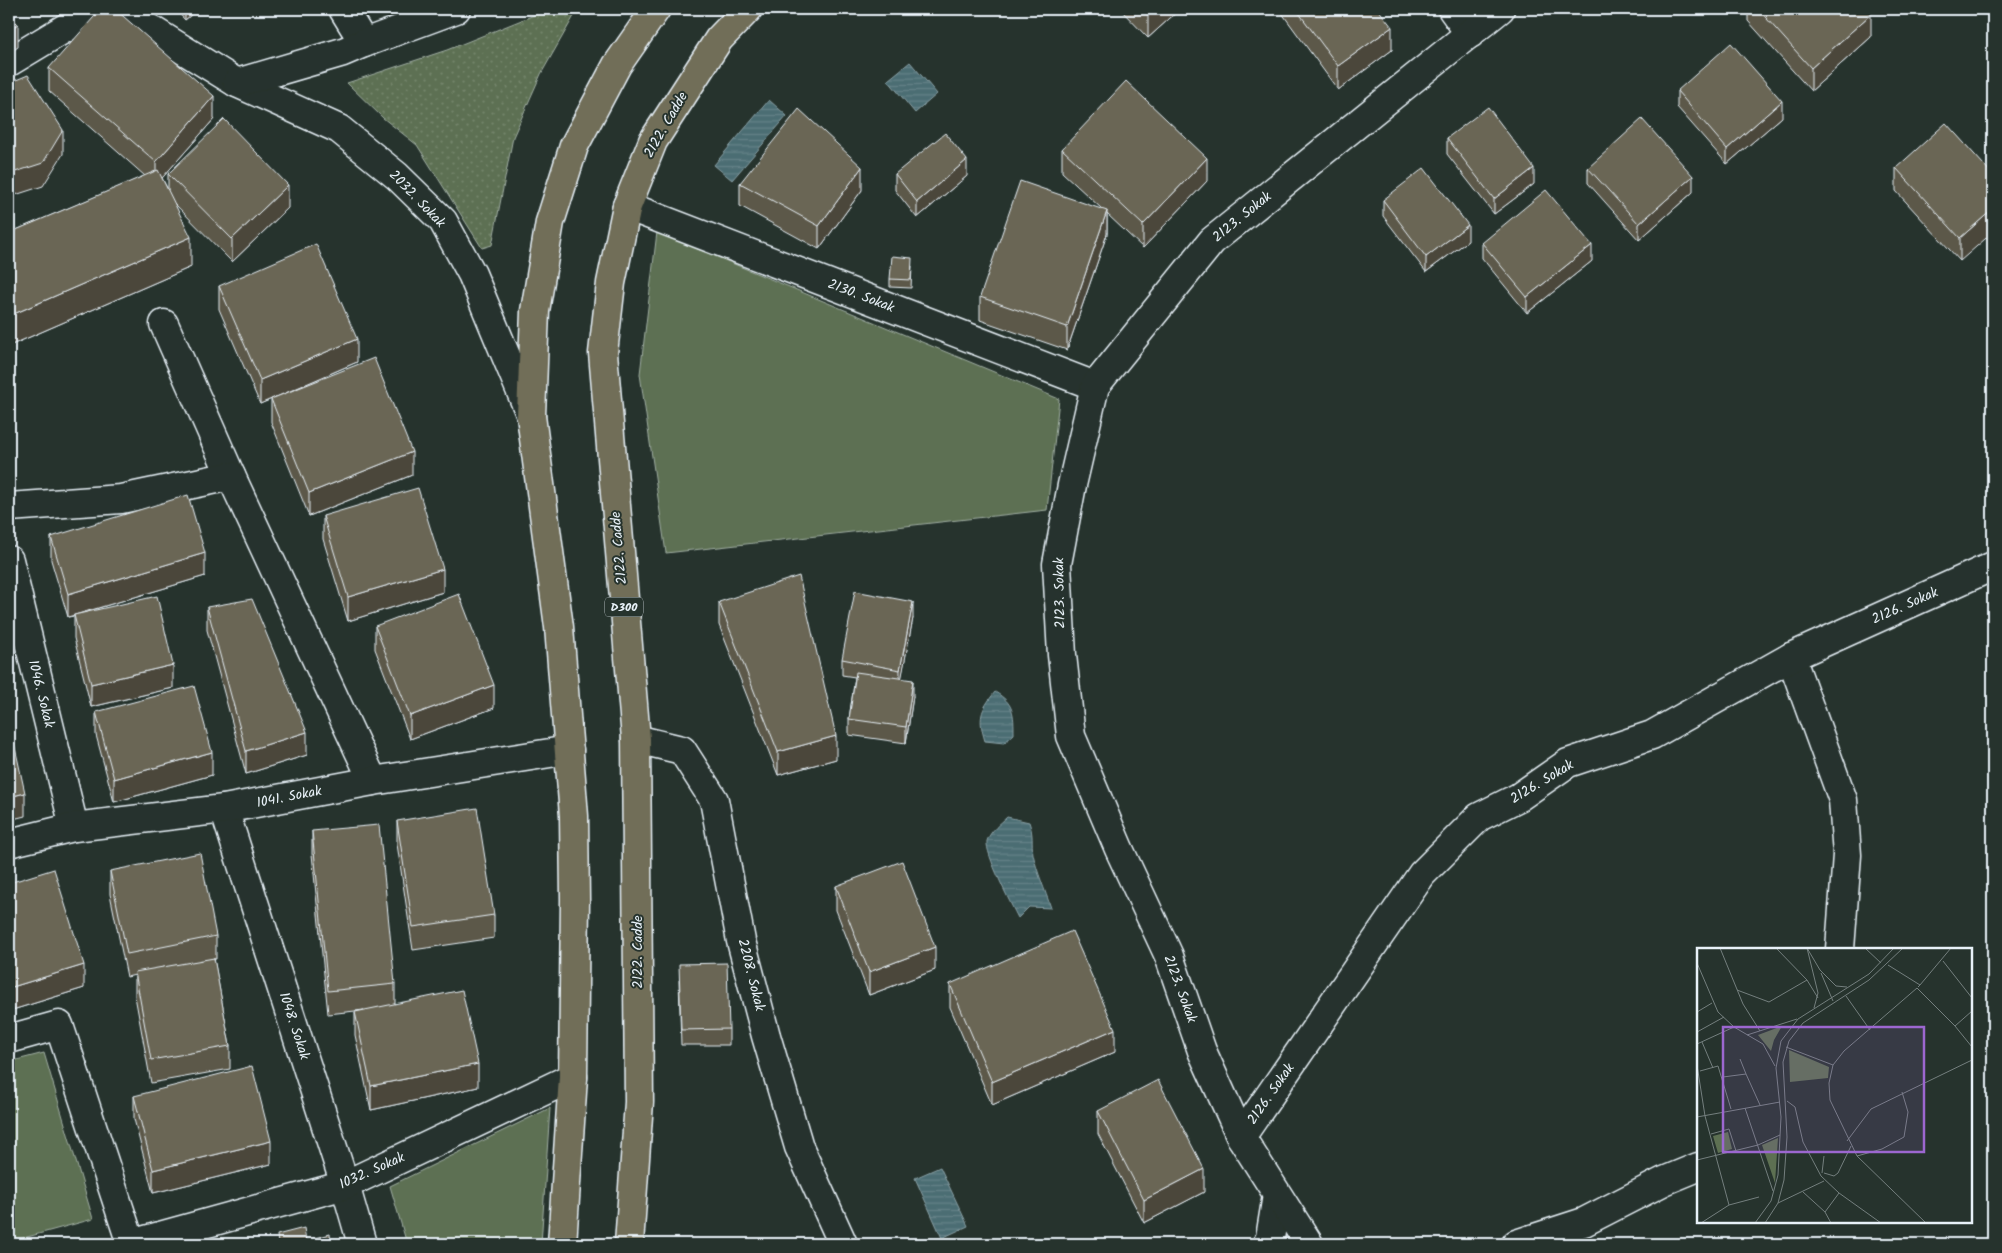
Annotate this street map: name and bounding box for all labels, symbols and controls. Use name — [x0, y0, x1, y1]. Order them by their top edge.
street label: 2122. Cadde — [638, 87, 694, 162]
street label: 2032. Sokak — [383, 165, 451, 233]
street label: 2123. Sokak — [1207, 186, 1277, 248]
street label: 2130. Sokak — [824, 273, 898, 319]
street label: 2122. Cadde — [605, 510, 633, 585]
street label: 2123. Sokak — [1048, 557, 1072, 629]
street label: 2126. Sokak — [1868, 581, 1942, 630]
road number: D300 — [605, 598, 643, 616]
street label: 1046. Sokak — [22, 658, 60, 731]
street label: 2126. Sokak — [1506, 754, 1578, 810]
street label: 1041. Sokak — [255, 780, 324, 814]
street label: 2122. Cadde — [627, 915, 649, 988]
street label: 2208. Sokak — [731, 936, 771, 1014]
inset map — [1697, 948, 1972, 1223]
street label: 2123. Sokak — [1158, 952, 1203, 1027]
street label: 1048. Sokak — [273, 989, 315, 1063]
street label: 2126. Sokak — [1242, 1058, 1301, 1129]
street label: 1032. Sokak — [336, 1147, 409, 1195]

